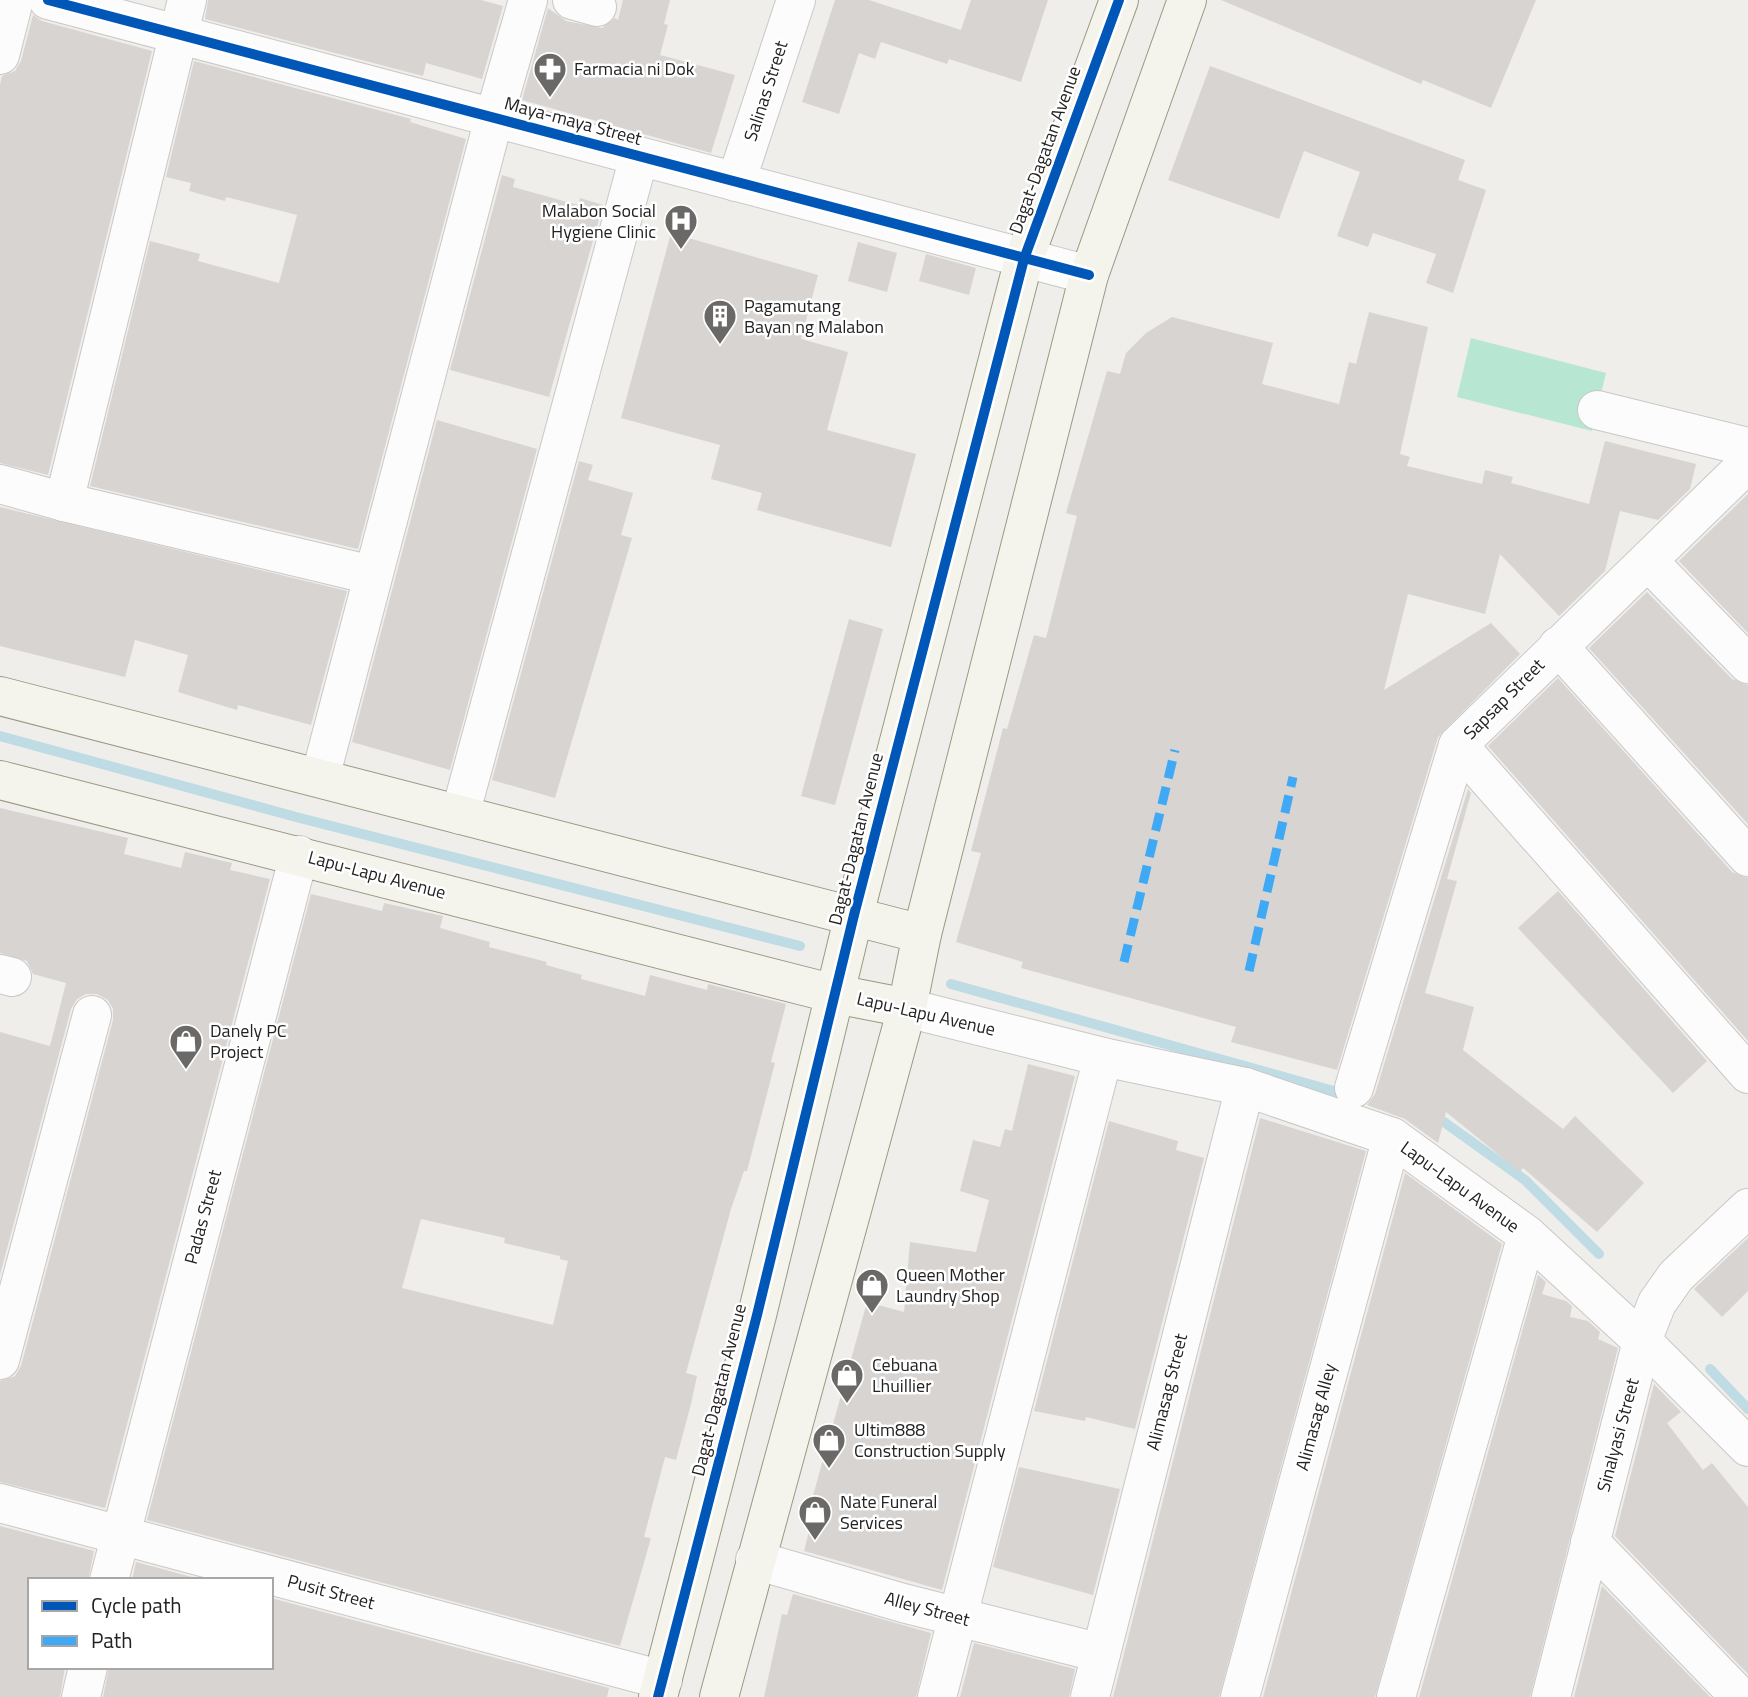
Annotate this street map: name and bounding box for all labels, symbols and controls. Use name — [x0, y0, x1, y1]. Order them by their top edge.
street label: Salinas Street — [737, 36, 795, 145]
pharmacy icon: Farmacia ni Dok — [531, 50, 569, 99]
place label: Farmacia ni Dok — [574, 55, 695, 82]
street label: Dagat-Dagatan Avenue — [1002, 62, 1087, 238]
street label: Maya-maya Street — [501, 89, 646, 152]
place label: Malabon Social Hygiene Clinic — [542, 197, 656, 245]
hospital icon: Malabon Social Hygiene Clinic — [662, 202, 700, 251]
place label: Pagamutang Bayan ng Malabon — [744, 292, 884, 340]
building icon: Pagamutang Bayan ng Malabon — [701, 297, 739, 346]
street label: Sapsap Street — [1457, 651, 1551, 745]
street label: Dagat-Dagatan Avenue — [821, 750, 890, 928]
street label: Lapu-Lapu Avenue — [305, 843, 449, 906]
street label: Lapu-Lapu Avenue — [854, 984, 998, 1043]
place label: Danely PC Project — [210, 1017, 287, 1065]
shop icon: Danely PC Project — [167, 1022, 205, 1071]
street label: Lapu-Lapu Avenue — [1395, 1134, 1525, 1239]
street label: Padas Street — [177, 1166, 228, 1267]
place label: Queen Mother Laundry Shop — [896, 1261, 1005, 1309]
shop icon: Queen Mother Laundry Shop — [853, 1266, 891, 1315]
street label: Dagat-Dagatan Avenue — [684, 1301, 753, 1479]
street label: Alimasag Street — [1139, 1330, 1194, 1453]
place label: Cebuana Lhuillier — [872, 1351, 937, 1399]
shop icon: Cebuana Lhuillier — [828, 1356, 866, 1405]
street label: Alimasag Alley — [1288, 1360, 1343, 1474]
street label: Sinalyasi Street — [1589, 1374, 1646, 1495]
place label: Ultim888 Construction Supply — [854, 1416, 1006, 1464]
shop icon: Ultim888 Construction Supply — [810, 1421, 848, 1470]
place label: Nate Funeral Services — [840, 1488, 937, 1536]
shop icon: Nate Funeral Services — [796, 1493, 834, 1542]
street label: Pusit Street — [285, 1567, 378, 1616]
legend — [28, 1578, 273, 1669]
street label: Alley Street — [882, 1584, 973, 1633]
text: Cycle path — [91, 1589, 182, 1621]
text: Path — [91, 1624, 133, 1656]

